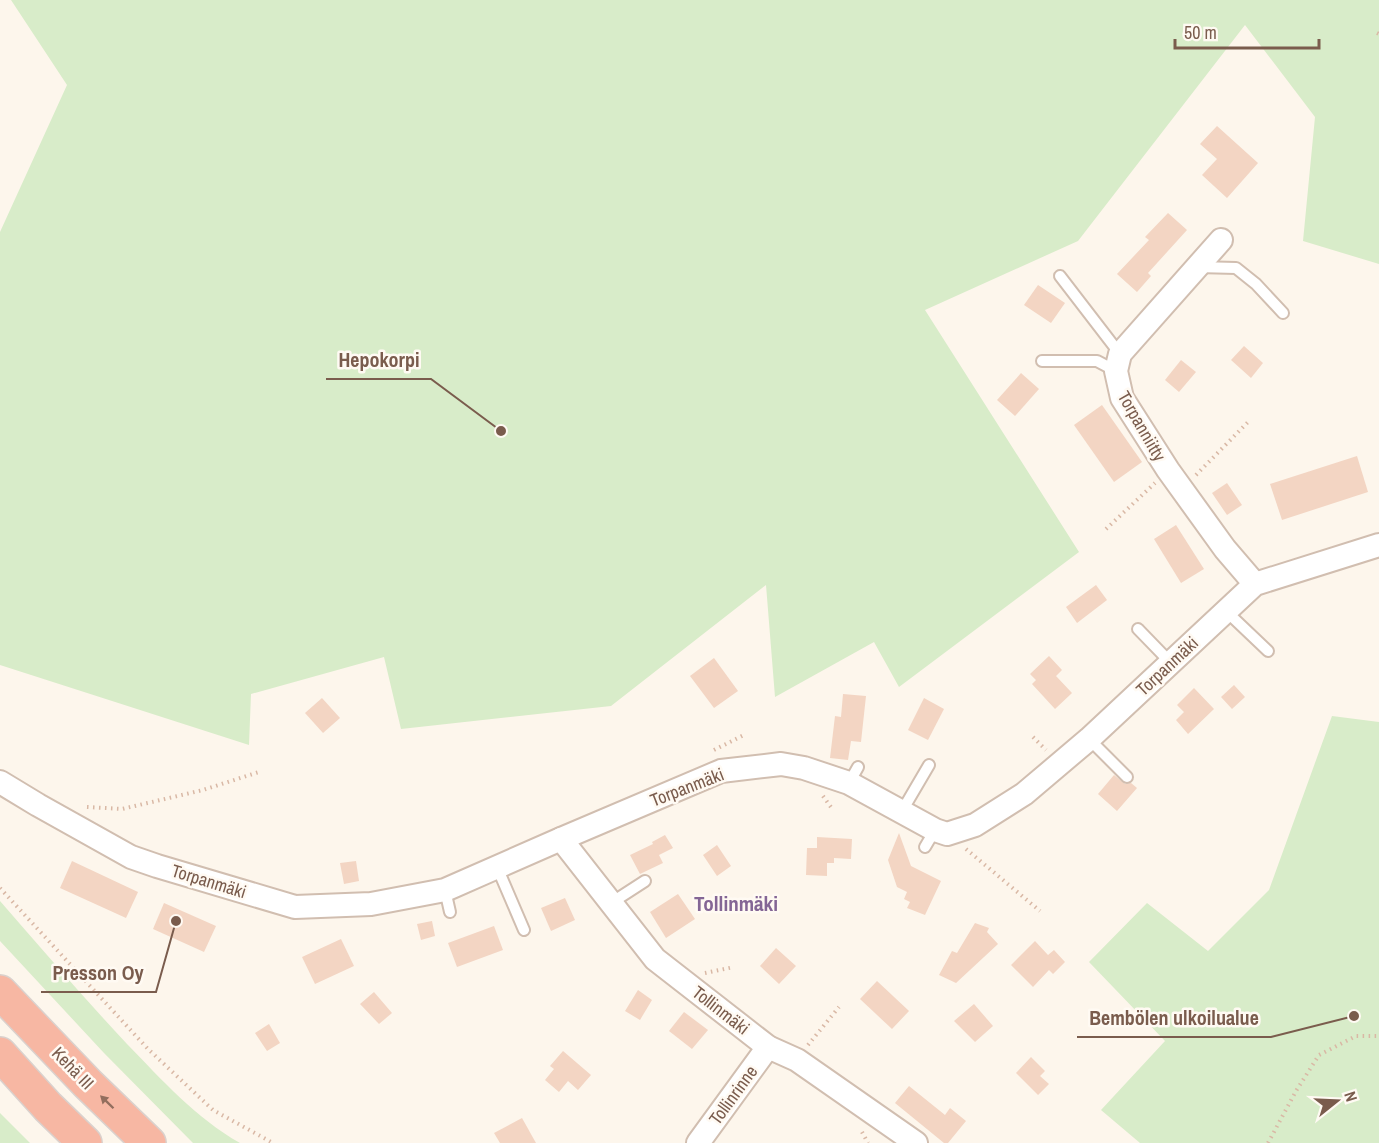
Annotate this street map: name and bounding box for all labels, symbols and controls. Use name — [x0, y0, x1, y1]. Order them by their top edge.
scale bar — [1175, 12, 1319, 50]
text: 50 m — [1184, 20, 1217, 45]
callout: Hepokorpi — [326, 341, 431, 379]
text: Hepokorpi — [338, 346, 420, 373]
street label: Torpanniitty — [1112, 386, 1172, 466]
street label: Torpanmäki — [1130, 631, 1204, 701]
street label: Torpanmäki — [647, 762, 727, 812]
street label: Torpanmäki — [168, 858, 250, 904]
district label: Tollinmäki — [694, 889, 778, 918]
callout: Presson Oy — [41, 954, 156, 992]
text: Presson Oy — [52, 959, 144, 986]
street label: Tollinmäki — [687, 980, 755, 1040]
callout: Bembölen ulkoilualue — [1077, 999, 1271, 1037]
text: Bembölen ulkoilualue — [1089, 1004, 1259, 1031]
street label: Kehä III — [46, 1041, 100, 1095]
street label: Tollinrinne — [703, 1060, 763, 1130]
north arrow — [1307, 1071, 1367, 1131]
text: N — [1339, 1088, 1363, 1104]
one-way arrow — [99, 1095, 114, 1109]

